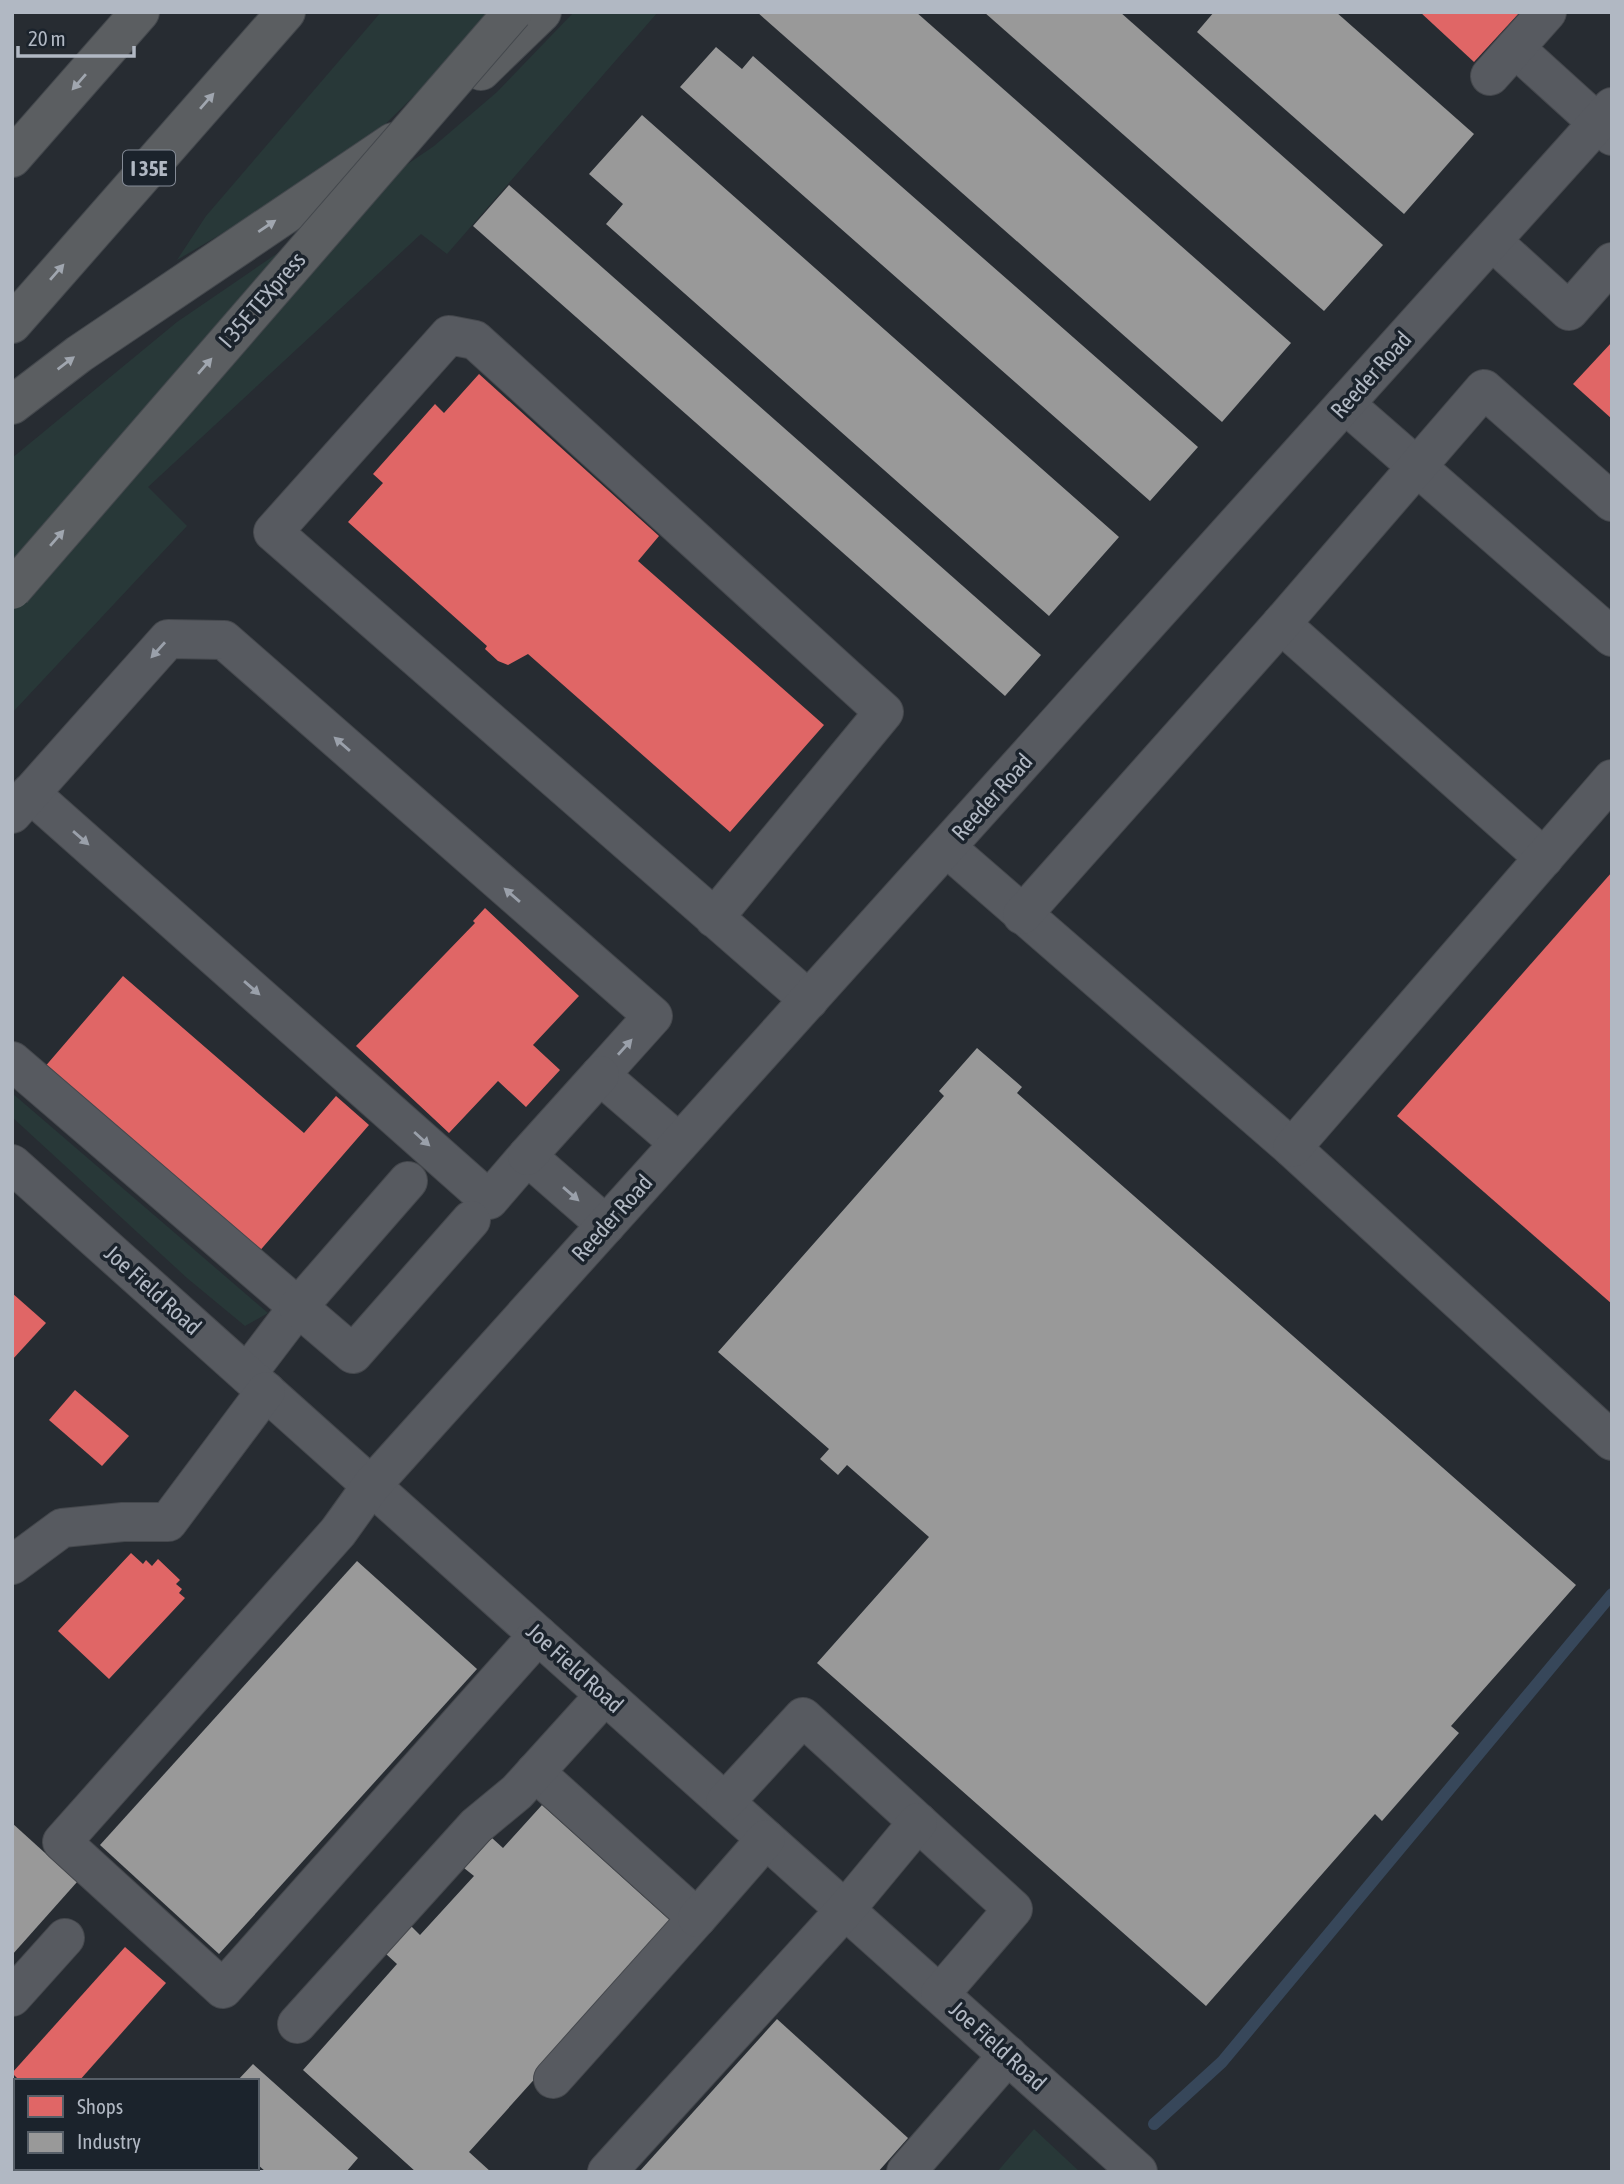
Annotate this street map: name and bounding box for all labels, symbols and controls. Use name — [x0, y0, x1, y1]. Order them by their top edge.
scale bar — [18, 14, 133, 58]
text: 20 m — [28, 26, 66, 50]
one-way arrow — [71, 73, 87, 91]
one-way arrow — [199, 93, 215, 110]
road number: I 35E — [123, 150, 175, 186]
one-way arrow — [258, 219, 277, 232]
street label: I 35E TEXpress — [213, 247, 311, 353]
one-way arrow — [49, 263, 65, 281]
street label: Reeder Road — [1325, 326, 1417, 424]
one-way arrow — [57, 356, 75, 371]
one-way arrow — [197, 357, 212, 374]
one-way arrow — [49, 529, 65, 547]
one-way arrow — [151, 641, 167, 658]
one-way arrow — [333, 737, 350, 752]
street label: Reeder Road — [946, 748, 1038, 846]
one-way arrow — [72, 830, 90, 846]
one-way arrow — [504, 887, 521, 903]
one-way arrow — [244, 980, 261, 995]
one-way arrow — [617, 1038, 633, 1056]
one-way arrow — [413, 1131, 430, 1147]
street label: Reeder Road — [566, 1169, 658, 1267]
one-way arrow — [563, 1186, 580, 1201]
street label: Joe Field Road — [99, 1240, 207, 1340]
street label: Joe Field Road — [521, 1618, 629, 1718]
street label: Joe Field Road — [944, 1996, 1052, 2096]
legend — [14, 2079, 259, 2170]
text: Shops — [77, 2094, 123, 2118]
text: Industry — [77, 2129, 141, 2153]

